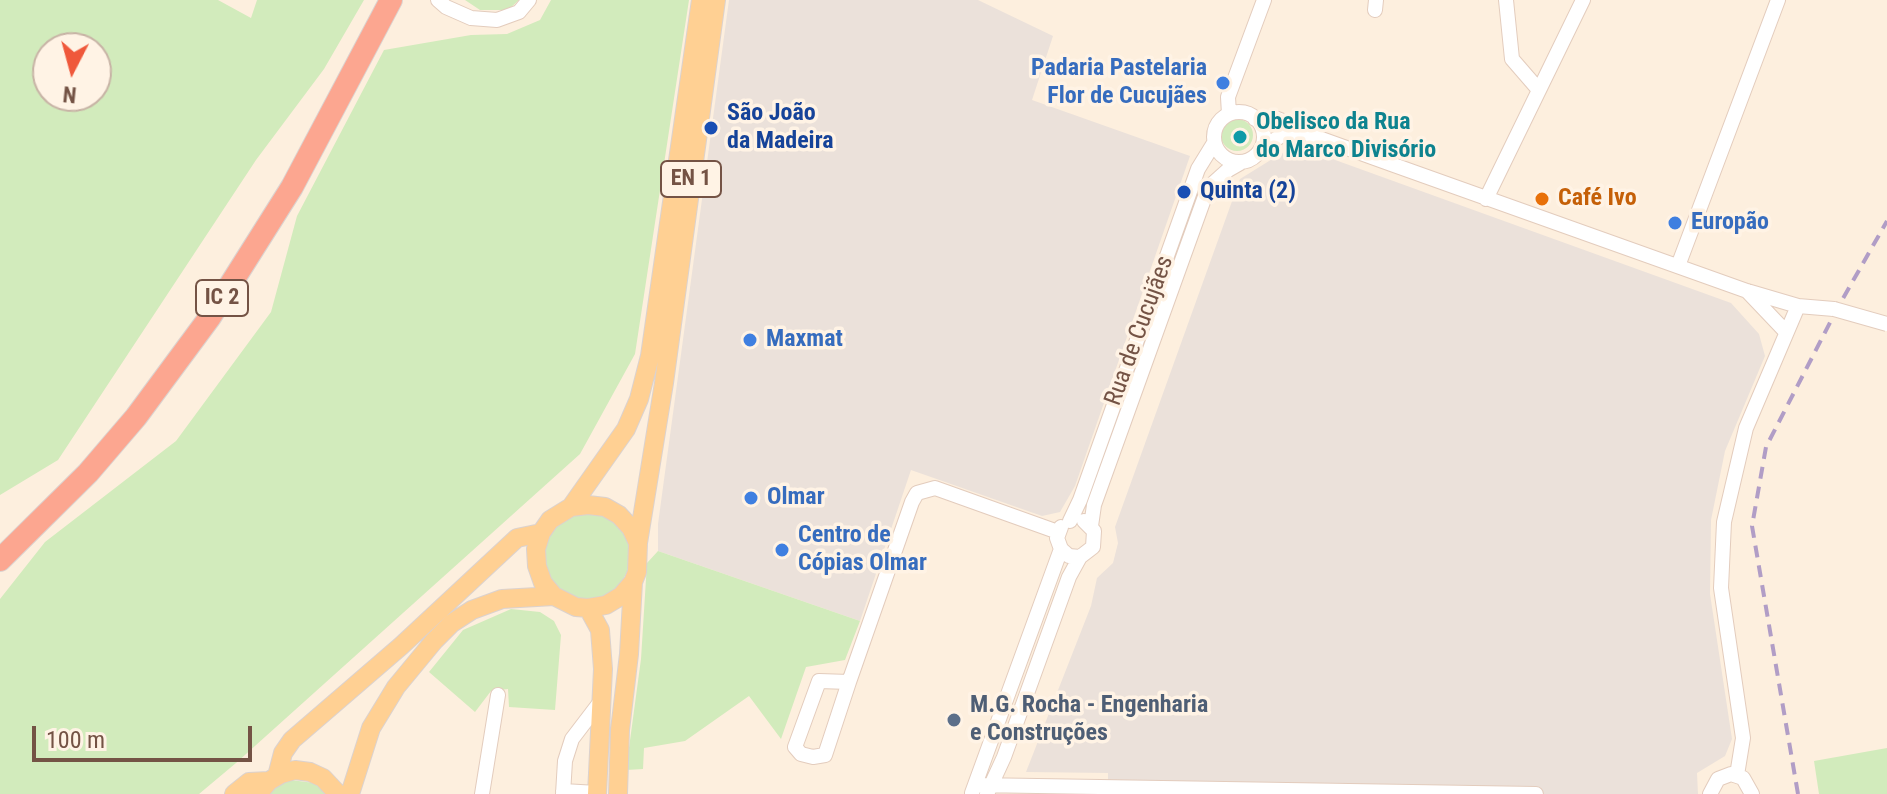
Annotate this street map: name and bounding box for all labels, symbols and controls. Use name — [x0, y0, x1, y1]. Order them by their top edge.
north arrow — [32, 32, 112, 112]
place label: Padaria Pastelaria Flor de Cucujães — [1031, 55, 1207, 111]
marker: Padaria Pastelaria Flor de Cucujães — [1214, 74, 1232, 92]
text: N — [62, 81, 78, 108]
place label: São João da Madeira — [727, 100, 834, 156]
place label: Obelisco da Rua do Marco Divisório — [1256, 109, 1436, 165]
marker: São João da Madeira — [702, 119, 720, 137]
marker: Obelisco da Rua do Marco Divisório — [1231, 128, 1249, 146]
road number: EN 1 — [661, 161, 721, 197]
place label: Quinta (2) — [1200, 178, 1296, 206]
marker: Quinta (2) — [1175, 183, 1193, 201]
place label: Café Ivo — [1558, 185, 1637, 213]
marker: Café Ivo — [1533, 190, 1551, 208]
place label: Europão — [1691, 209, 1769, 237]
marker: Europão — [1666, 214, 1684, 232]
street label: Rua de Cucujães — [1100, 252, 1180, 410]
road number: IC 2 — [196, 280, 248, 316]
place label: Maxmat — [766, 326, 843, 354]
marker: Maxmat — [741, 331, 759, 349]
place label: Olmar — [767, 484, 825, 512]
marker: Olmar — [742, 489, 760, 507]
place label: Centro de Cópias Olmar — [798, 522, 927, 578]
marker: Centro de Cópias Olmar — [773, 541, 791, 559]
place label: M.G. Rocha - Engenharia e Construções — [970, 692, 1208, 748]
scale bar — [36, 710, 256, 760]
marker: M.G. Rocha - Engenharia e Construções — [945, 711, 963, 729]
text: 100 m — [46, 726, 105, 754]

